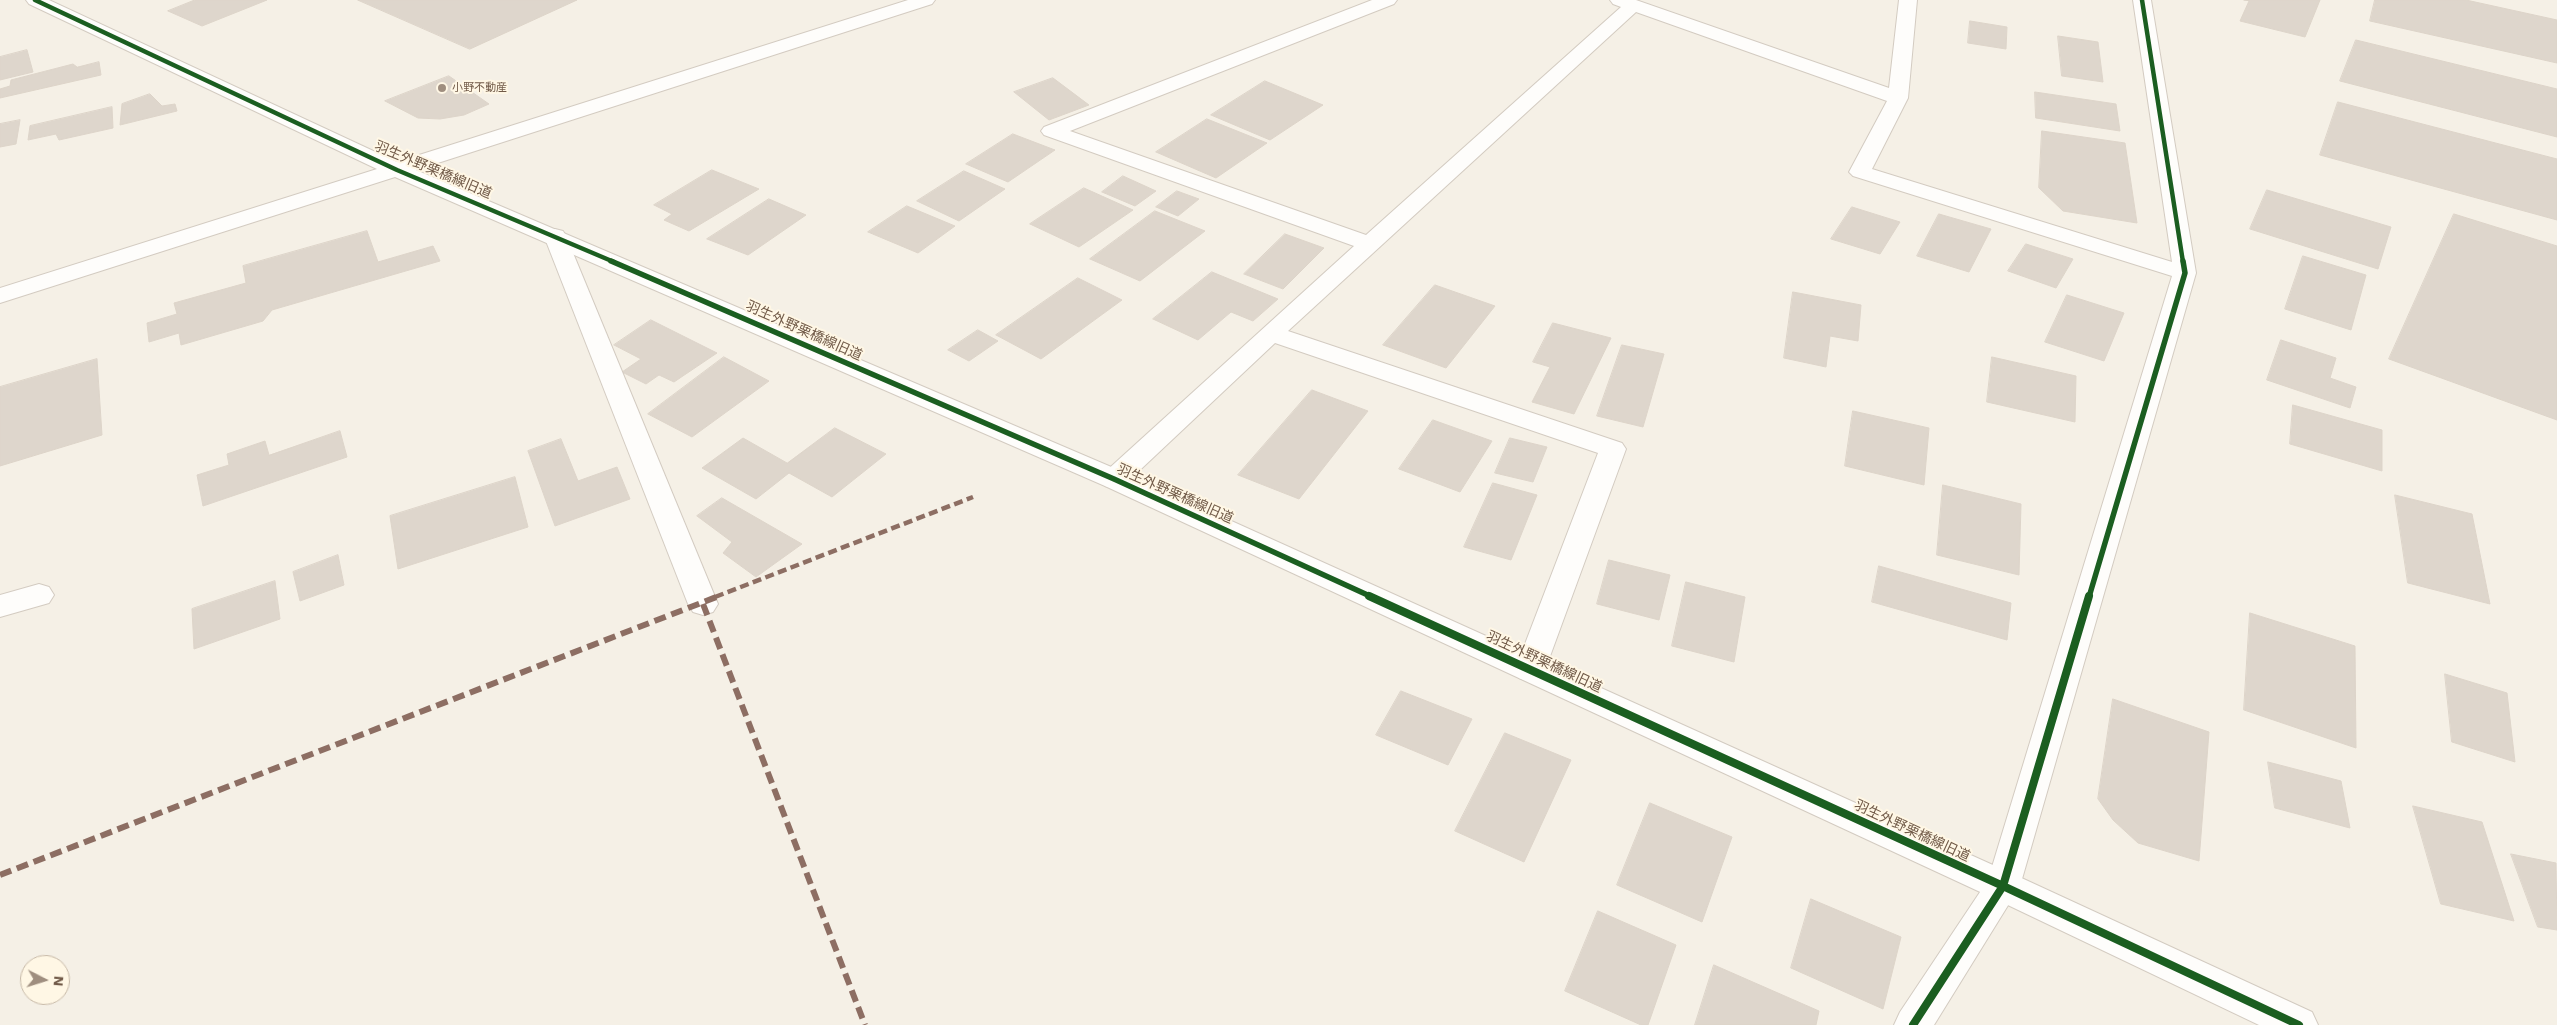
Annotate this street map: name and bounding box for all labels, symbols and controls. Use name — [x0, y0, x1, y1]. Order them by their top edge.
place label: 小野不動産 — [452, 81, 507, 95]
marker: 小野不動産 — [436, 82, 448, 94]
street label: 羽生外野栗橋線旧道 — [372, 138, 494, 202]
street label: 羽生外野栗橋線旧道 — [743, 298, 865, 364]
street label: 羽生外野栗橋線旧道 — [1114, 461, 1236, 527]
street label: 羽生外野栗橋線旧道 — [1483, 628, 1605, 696]
street label: 羽生外野栗橋線旧道 — [1851, 797, 1973, 865]
north arrow — [20, 955, 70, 1005]
text: N — [51, 975, 67, 987]

